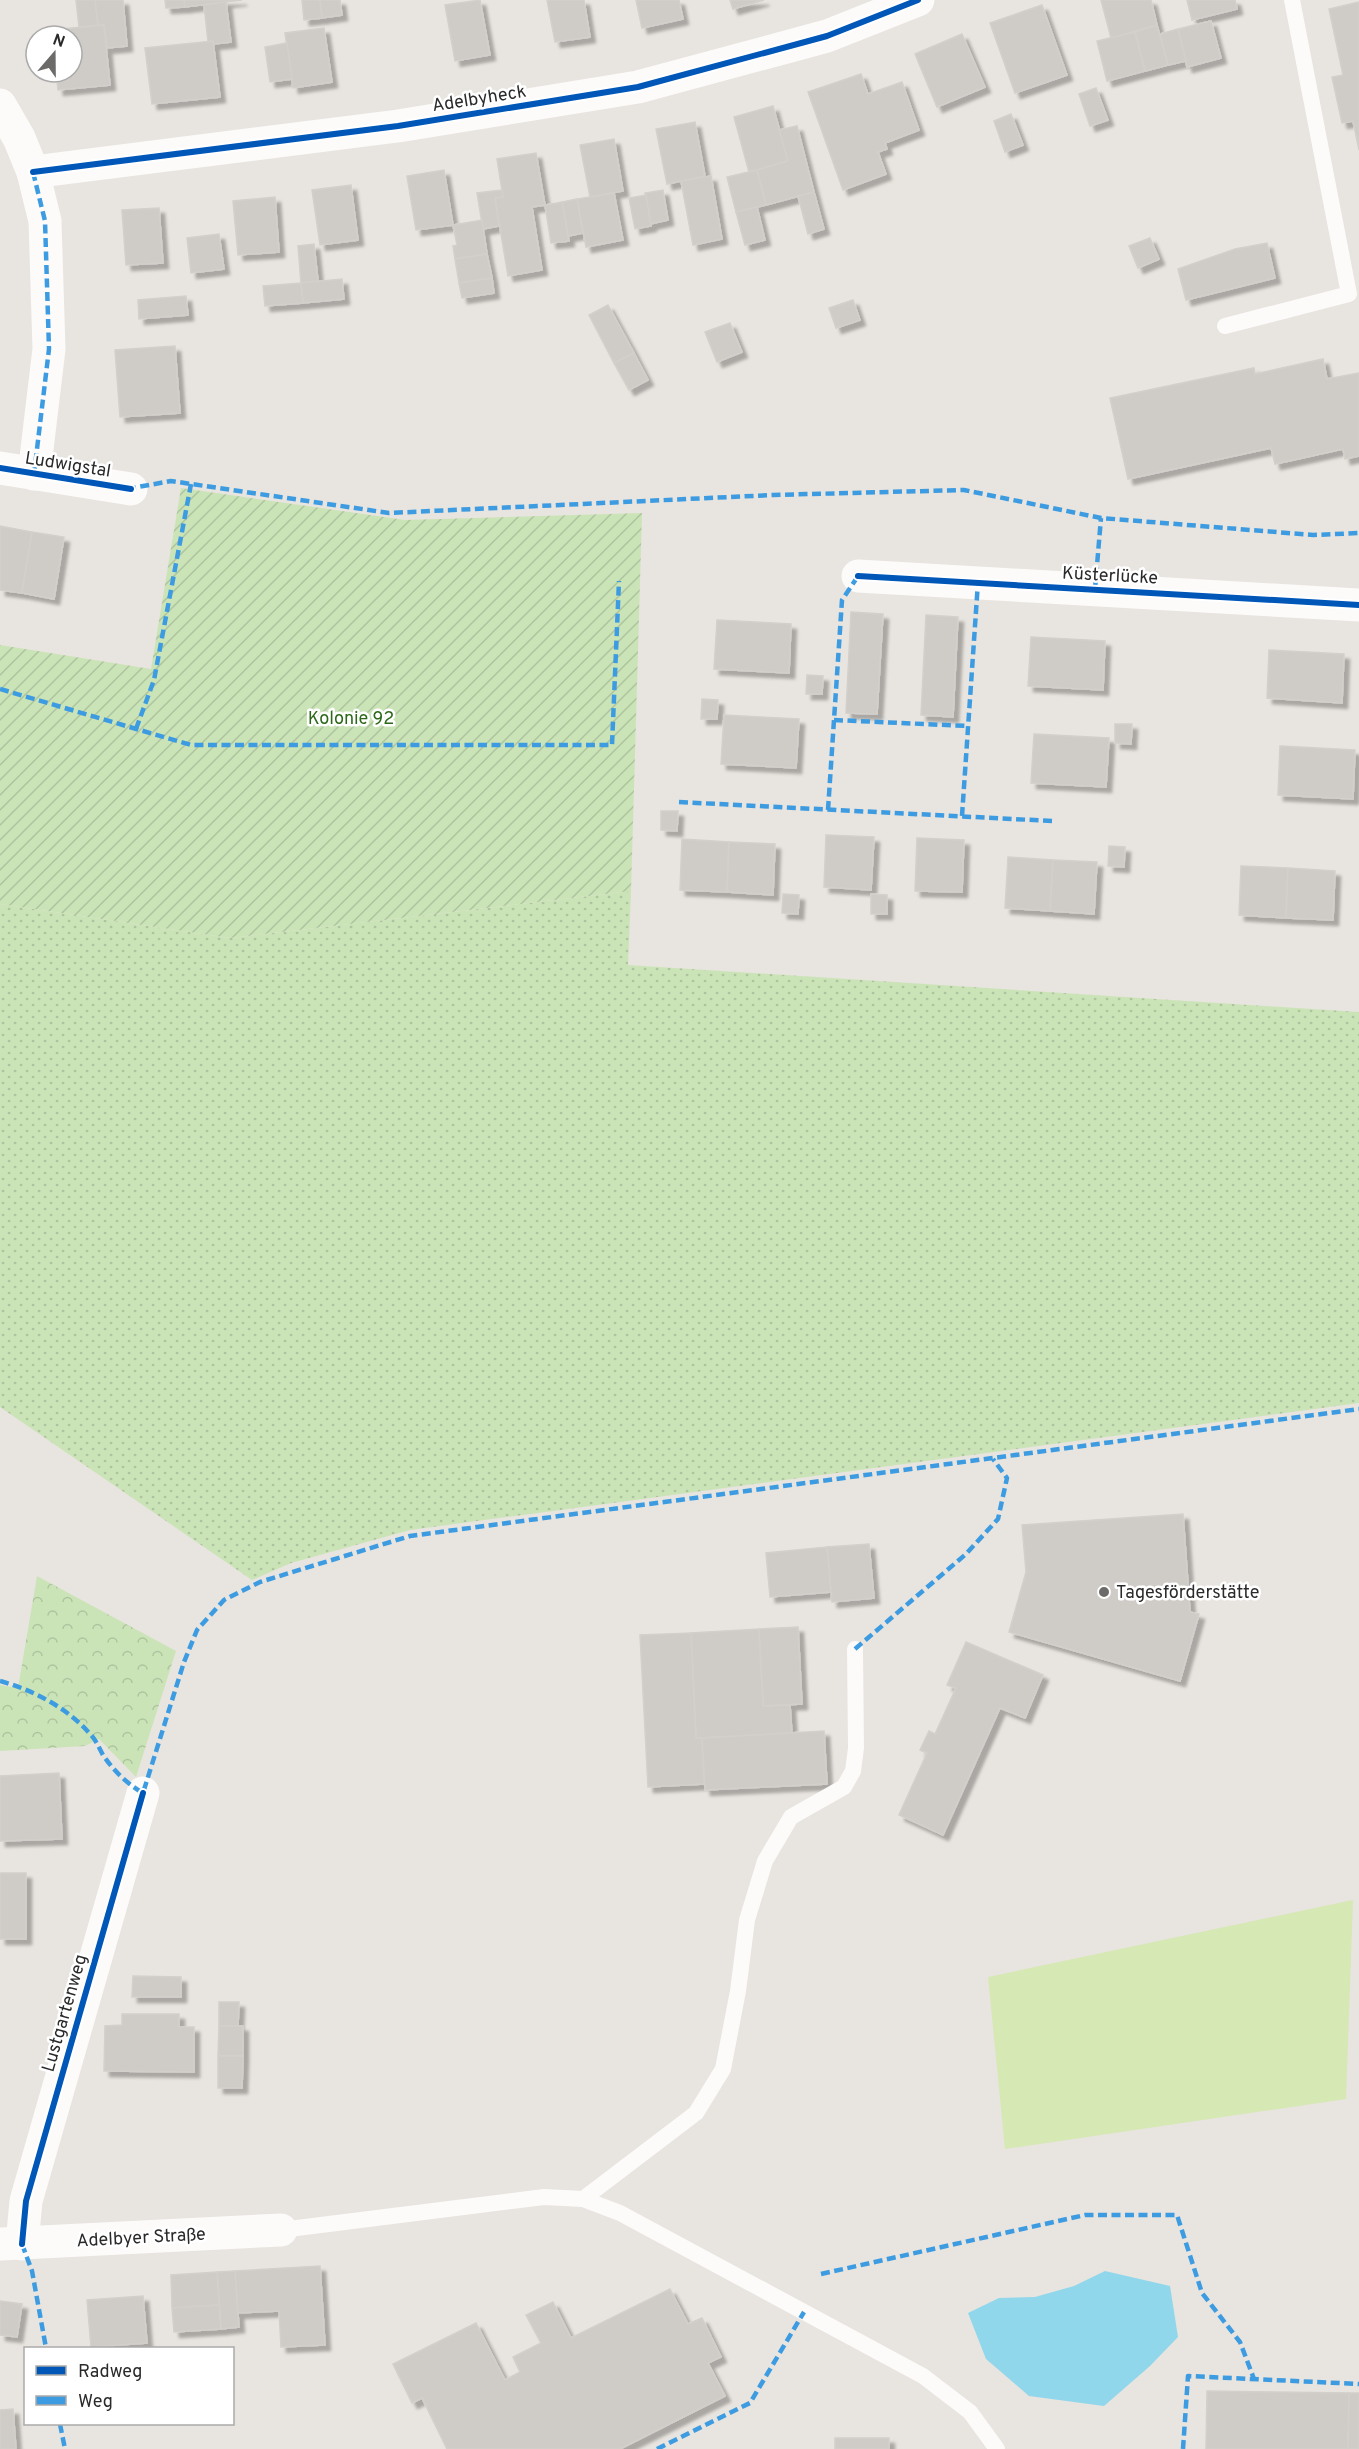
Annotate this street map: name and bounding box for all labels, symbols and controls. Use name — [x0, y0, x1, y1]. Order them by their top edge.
north arrow — [24, 24, 84, 84]
text: N — [50, 30, 67, 53]
street label: Adelbyheck — [430, 81, 528, 118]
street label: Ludwigstal — [23, 447, 112, 484]
street label: Küsterlücke — [1061, 562, 1159, 590]
park label: Kolonie 92 — [308, 708, 394, 731]
place label: Tagesförderstätte — [1116, 1582, 1259, 1605]
marker: Tagesförderstätte — [1097, 1585, 1111, 1599]
street label: Lustgartenweg — [38, 1952, 93, 2075]
street label: Adelbyer Straße — [76, 2224, 206, 2253]
legend — [24, 2347, 234, 2425]
text: Radweg — [78, 2361, 142, 2384]
text: Weg — [78, 2391, 113, 2414]

